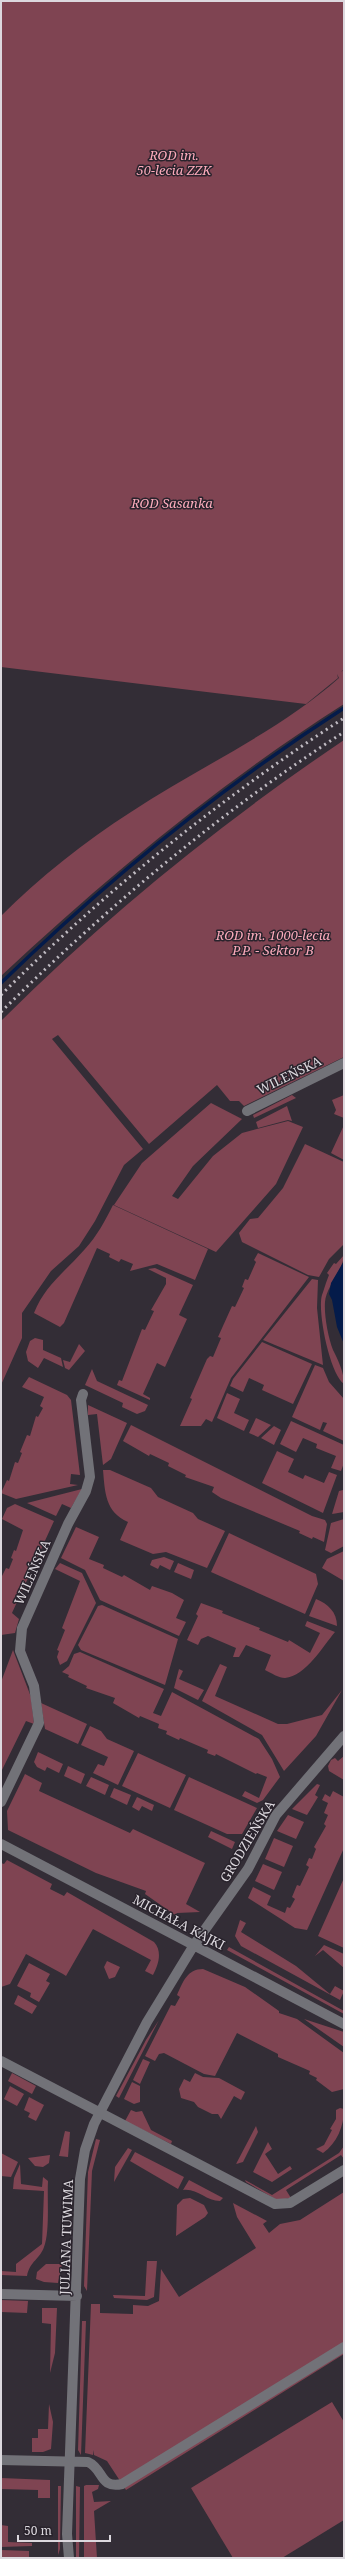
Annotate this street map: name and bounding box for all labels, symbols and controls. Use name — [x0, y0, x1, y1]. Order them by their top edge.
park label: ROD im. 50-lecia ZZK — [137, 146, 212, 179]
park label: ROD Sasanka — [130, 494, 213, 512]
park label: ROD im. 1000-lecia P.P. - Sektor B — [215, 926, 331, 959]
street label: WILEŃSKA — [254, 1051, 325, 1098]
street label: WILEŃSKA — [10, 1536, 55, 1608]
street label: GRODZIEŃSKA — [215, 1796, 279, 1885]
street label: MICHAŁA KAJKI — [130, 1890, 228, 1954]
street label: JULIANA TUWIMA — [55, 2178, 77, 2296]
scale bar — [18, 2517, 110, 2543]
text: 50 m — [24, 2522, 52, 2539]

